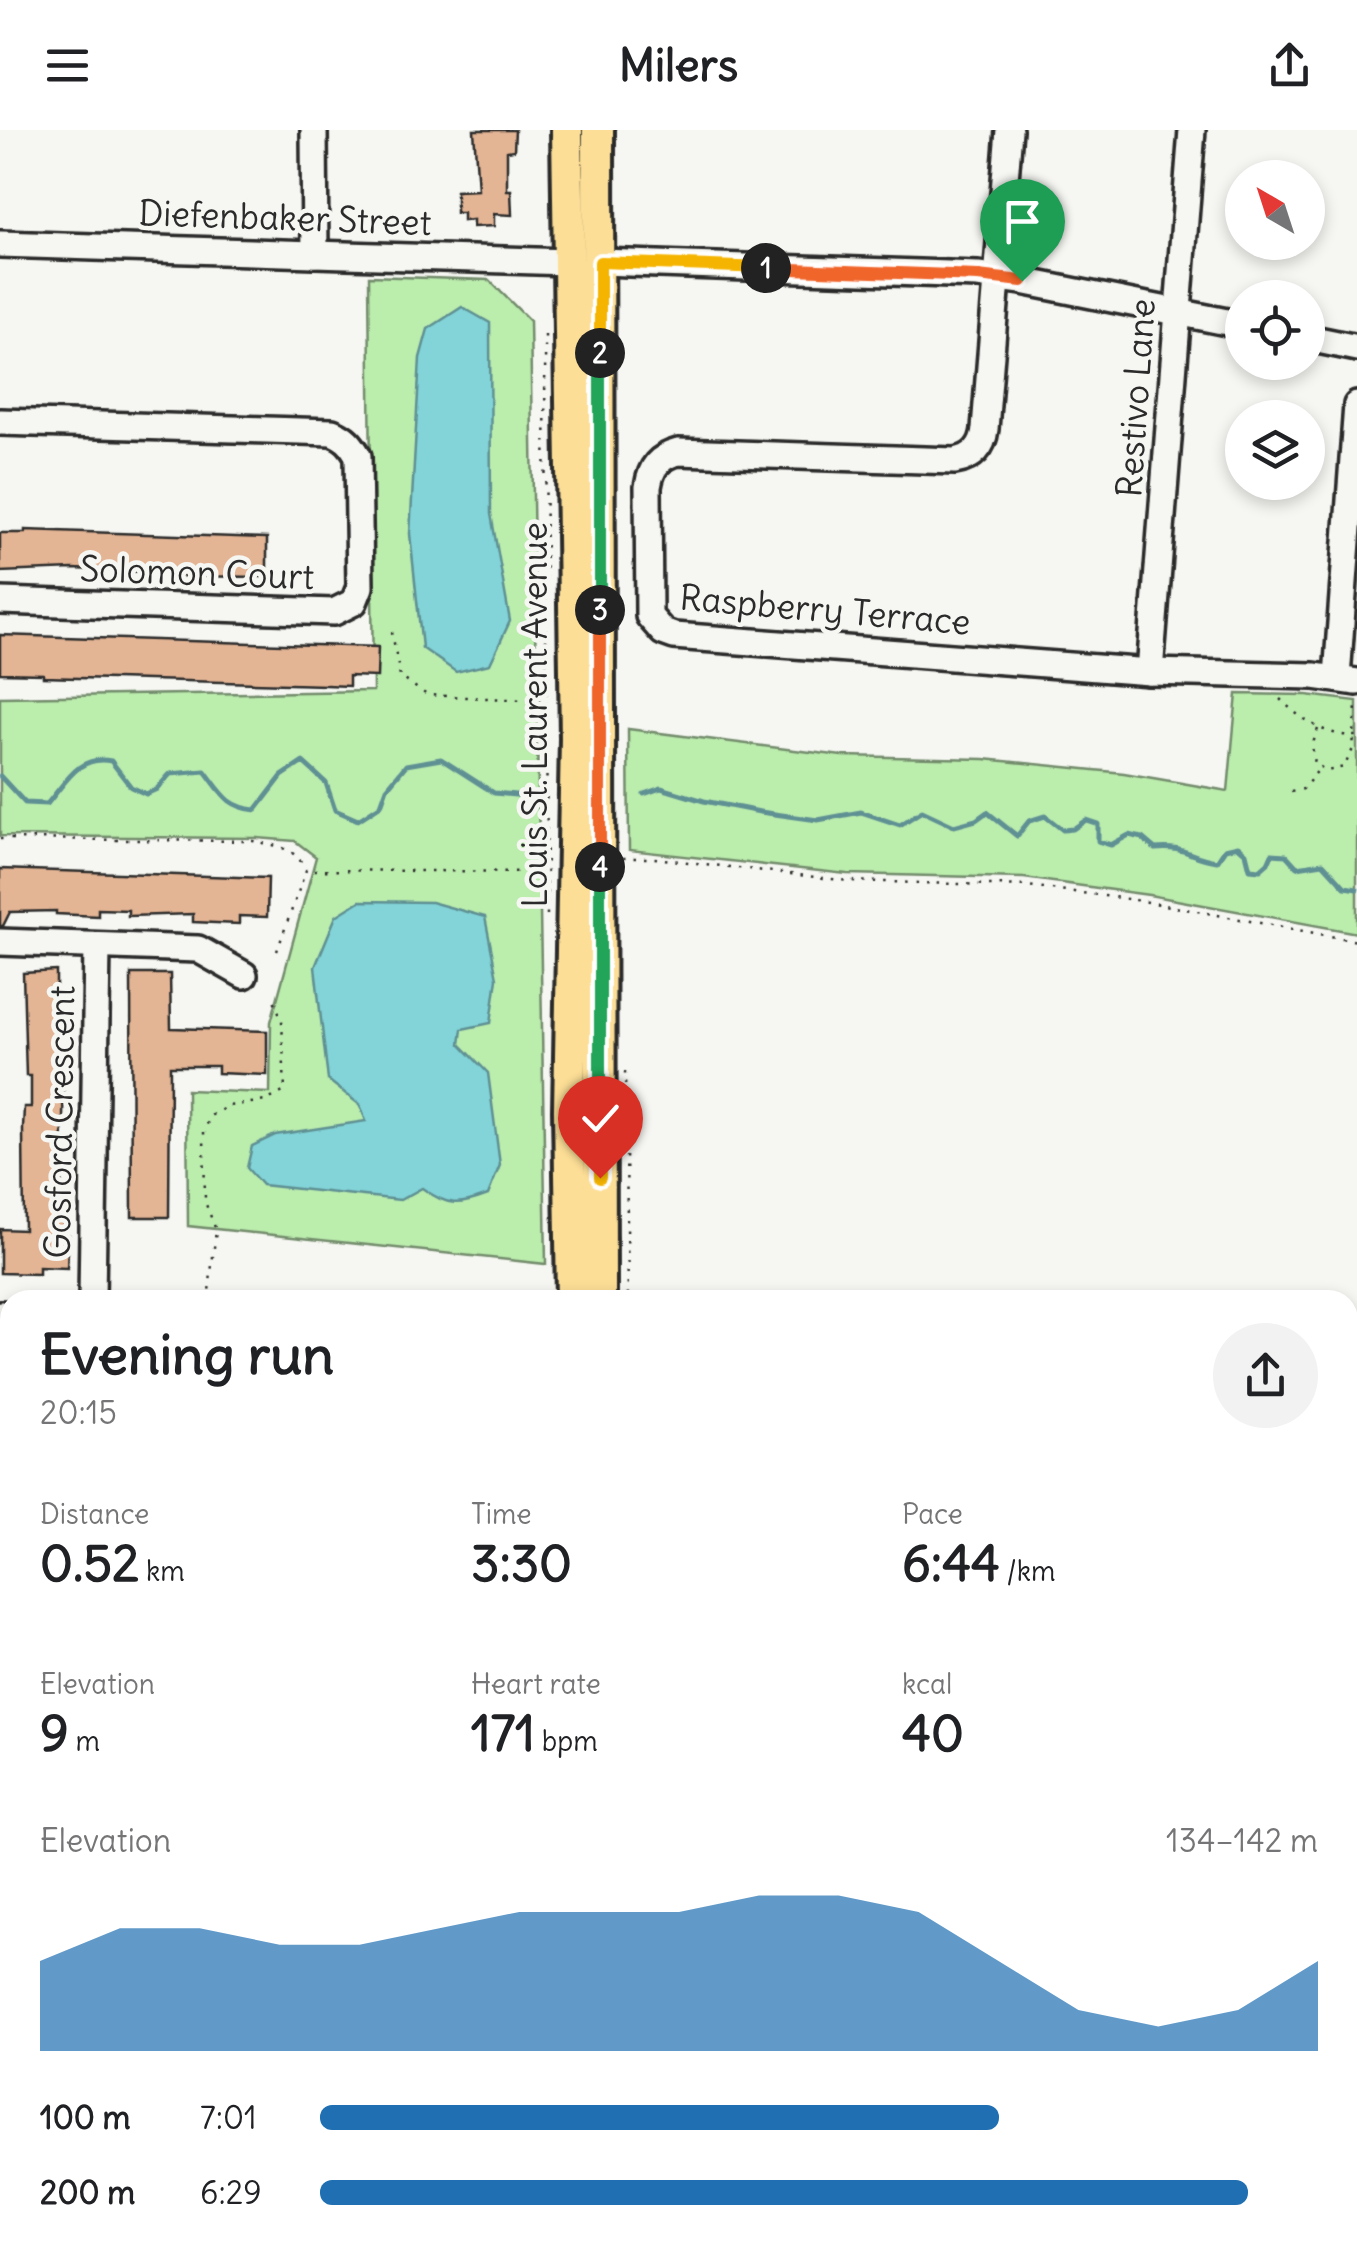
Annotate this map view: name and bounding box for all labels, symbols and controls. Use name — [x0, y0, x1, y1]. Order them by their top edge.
text: Milers — [619, 37, 738, 93]
icon: menu — [40, 38, 95, 93]
icon: share — [1262, 38, 1317, 93]
north arrow — [1225, 160, 1325, 260]
map controls — [1225, 160, 1325, 500]
pin — [980, 179, 1065, 282]
street label: Diefenbaker Street — [138, 190, 432, 244]
icon: arrive — [995, 194, 1050, 249]
pin: 1 — [741, 243, 791, 293]
text: 1 — [760, 250, 772, 286]
button: locate — [1225, 280, 1325, 380]
street label: Restivo Lane — [1106, 297, 1164, 499]
pin: 2 — [575, 328, 625, 378]
text: 2 — [592, 335, 608, 371]
button: layers — [1225, 400, 1325, 500]
street label: Louis St. Laurent Avenue — [512, 522, 556, 908]
street label: Solomon Court — [79, 546, 315, 598]
street label: Raspberry Terrace — [678, 574, 972, 644]
pin: 3 — [575, 585, 625, 635]
text: 3 — [592, 592, 608, 628]
pin: 4 — [575, 842, 625, 892]
text: 4 — [592, 849, 608, 885]
street label: Gosford Crescent — [35, 985, 83, 1259]
pin — [558, 1076, 643, 1179]
icon: check — [573, 1091, 628, 1146]
text: Evening run — [40, 1320, 334, 1389]
button: share — [1213, 1323, 1318, 1428]
text: 20:15 — [40, 1392, 117, 1433]
text: Distance — [40, 1496, 149, 1532]
text: Time — [471, 1496, 532, 1532]
text: Pace — [902, 1496, 963, 1532]
text: 0.52 — [40, 1532, 139, 1595]
text: 3:30 — [471, 1532, 572, 1595]
text: 6:44 — [902, 1532, 1000, 1595]
text: km — [139, 1553, 185, 1589]
text: /km — [1000, 1553, 1056, 1589]
text: Elevation — [40, 1666, 155, 1702]
text: Heart rate — [471, 1666, 601, 1702]
text: kcal — [902, 1666, 952, 1702]
text: 9 — [40, 1702, 69, 1765]
text: 171 — [471, 1702, 535, 1765]
text: 40 — [902, 1702, 964, 1765]
text: m — [69, 1723, 100, 1759]
text: bpm — [535, 1723, 598, 1759]
text: Elevation — [40, 1820, 171, 1861]
text: 134–142 m — [1166, 1820, 1318, 1861]
text: 100 m — [40, 2097, 131, 2138]
text: 7:01 — [200, 2097, 257, 2138]
text: 200 m — [40, 2172, 135, 2213]
text: 6:29 — [200, 2172, 262, 2213]

